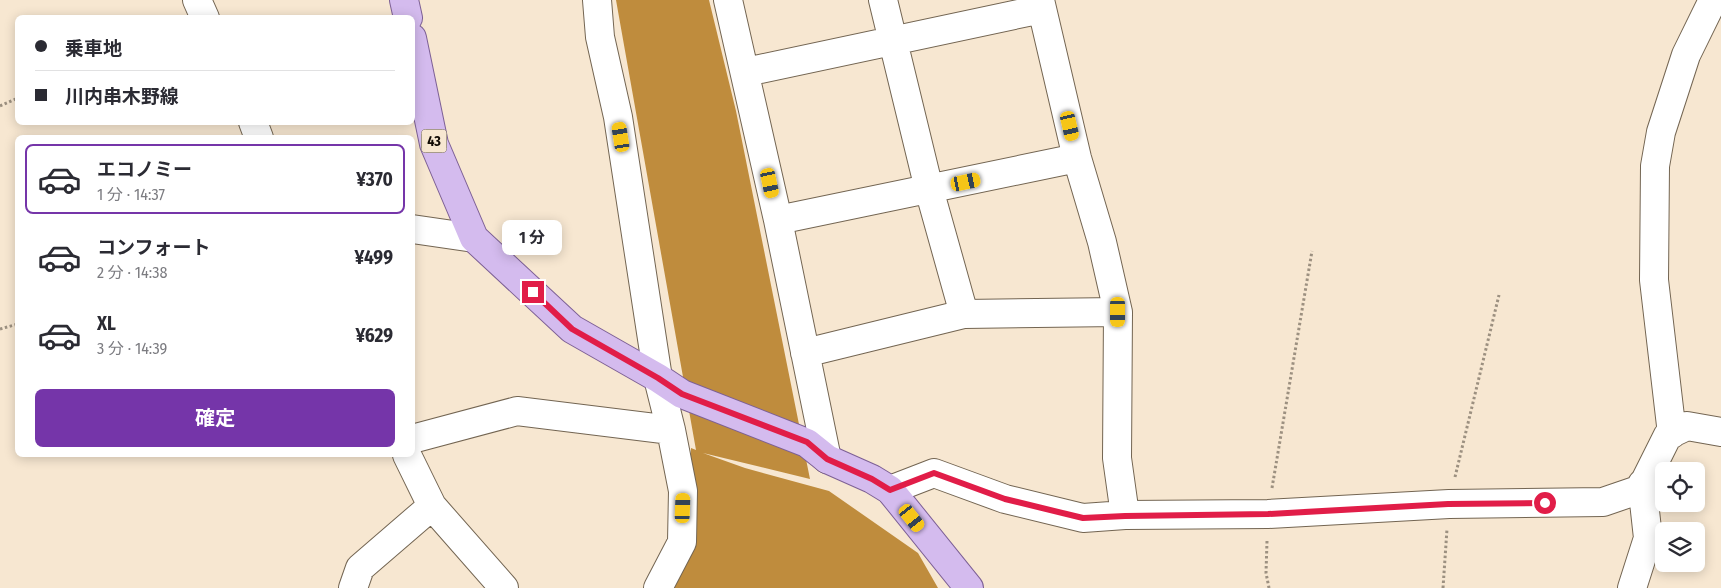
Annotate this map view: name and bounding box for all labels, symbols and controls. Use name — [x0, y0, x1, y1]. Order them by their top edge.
text: 乗車地 — [65, 37, 122, 60]
text: 川内串木野線 — [65, 85, 179, 108]
car — [1059, 110, 1080, 142]
car — [611, 121, 630, 153]
road number: 43 — [422, 130, 446, 152]
icon: car — [37, 157, 82, 202]
text: エコノミー — [97, 158, 192, 181]
car — [759, 167, 780, 199]
text: ¥370 — [356, 168, 393, 191]
car — [949, 172, 982, 192]
text: 1 分 · 14:37 — [97, 185, 165, 204]
callout: 1 分 — [503, 220, 563, 254]
text: 1 分 — [519, 228, 545, 247]
icon: car — [37, 235, 82, 280]
text: コンフォート — [97, 236, 210, 259]
text: ¥499 — [354, 246, 393, 269]
text: 2 分 · 14:38 — [97, 263, 167, 282]
route end — [522, 281, 544, 303]
car — [1110, 297, 1125, 327]
text: XL — [97, 312, 116, 335]
icon: car — [37, 313, 82, 358]
text: ¥629 — [355, 324, 393, 347]
text: 3 分 · 14:39 — [97, 339, 167, 358]
button: 確定 — [35, 389, 395, 447]
map controls — [1655, 462, 1705, 572]
button: locate — [1655, 462, 1705, 512]
route start — [1534, 492, 1556, 514]
car — [674, 493, 691, 523]
car — [896, 502, 927, 534]
button: layers — [1655, 522, 1705, 572]

